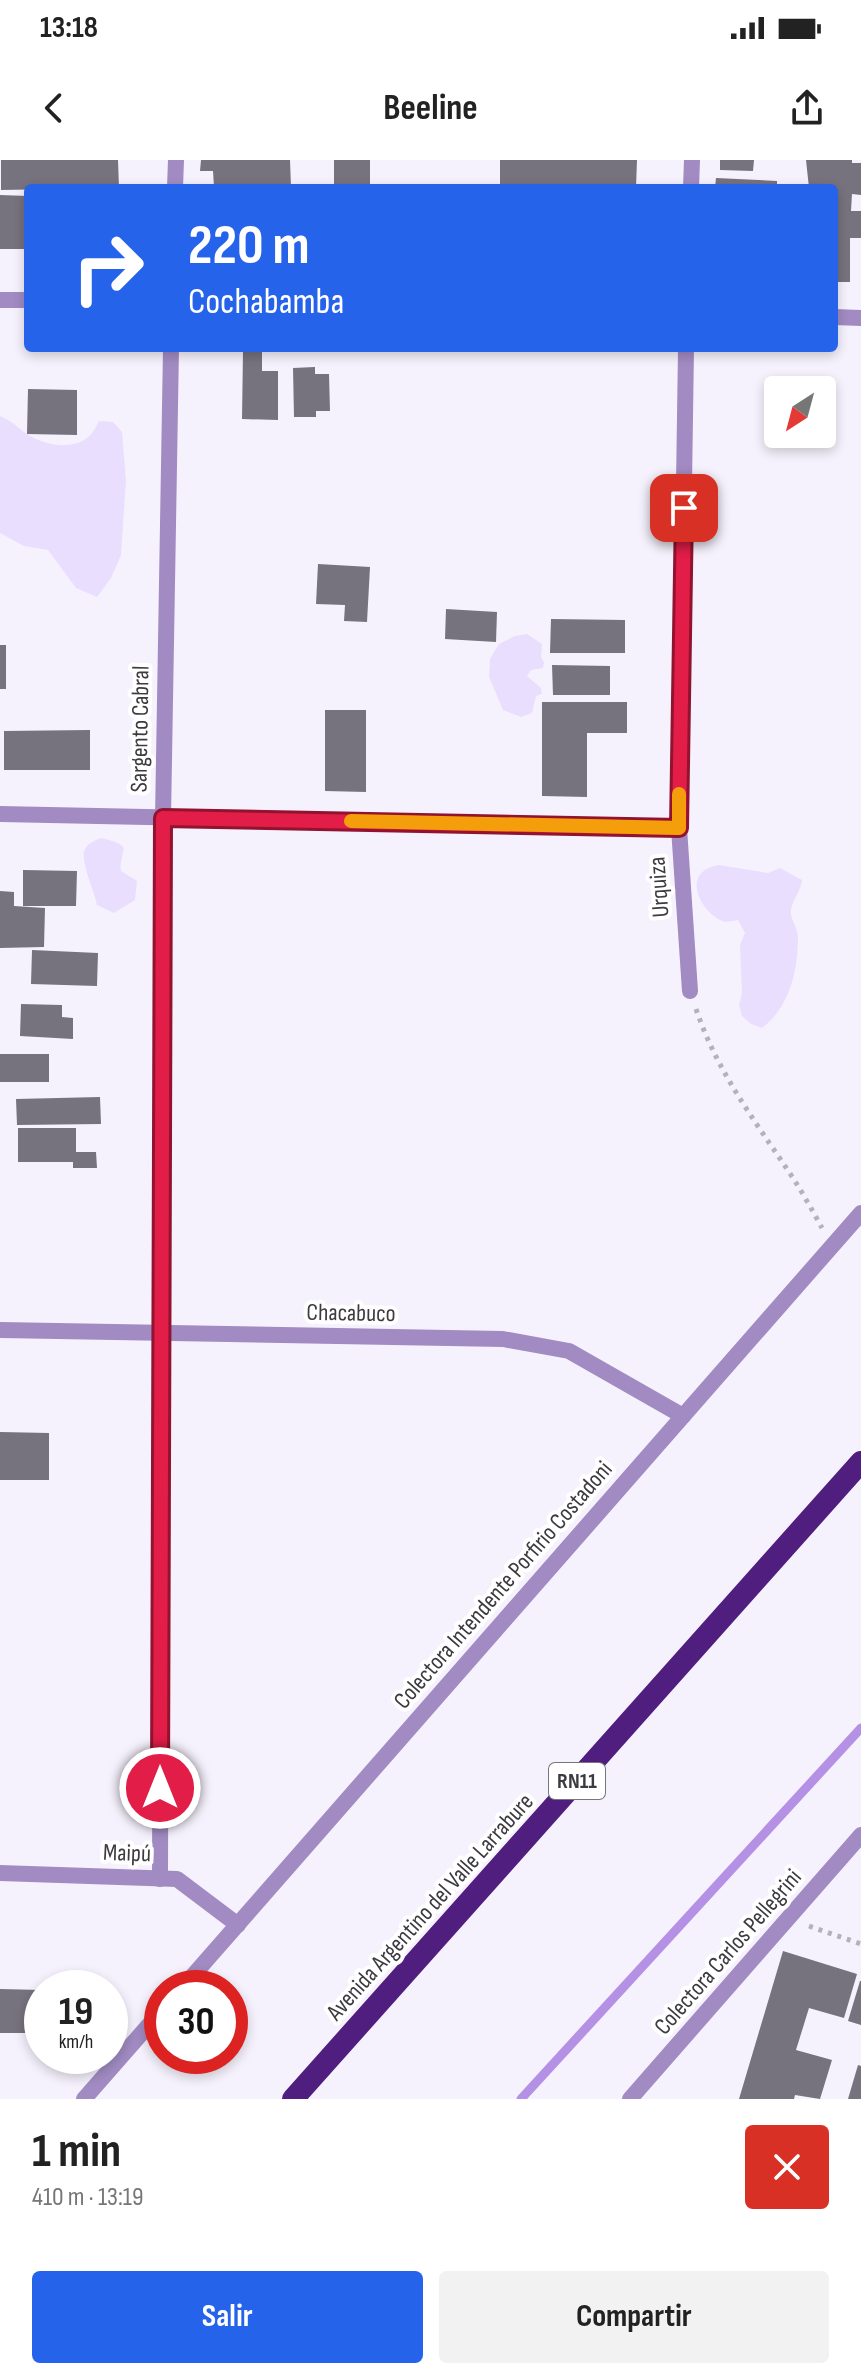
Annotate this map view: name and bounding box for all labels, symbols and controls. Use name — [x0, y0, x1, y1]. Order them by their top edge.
text: 13:18 — [40, 10, 98, 46]
icon: back — [32, 86, 76, 130]
icon: share — [785, 86, 829, 130]
text: Beeline — [383, 87, 478, 130]
text: 220 m — [188, 213, 310, 280]
icon: right — [56, 216, 160, 320]
text: Cochabamba — [188, 281, 344, 324]
north arrow — [764, 376, 836, 448]
map controls — [764, 376, 836, 448]
pin — [650, 474, 718, 542]
icon: arrive — [662, 486, 706, 530]
street label: Sargento Cabral — [124, 665, 156, 793]
street label: Urquiza — [642, 856, 676, 918]
street label: Chacabuco — [306, 1298, 396, 1328]
street label: Colectora Intendente Porfirio Costadoni — [388, 1455, 618, 1715]
position arrow — [118, 1746, 202, 1830]
road number: RN11 — [549, 1763, 605, 1799]
street label: Avenida Argentino del Valle Larrabure — [320, 1788, 540, 2027]
street label: Maipú — [103, 1838, 151, 1868]
street label: Colectora Carlos Pellegrini — [648, 1863, 808, 2041]
speed limit sign: 30 — [144, 1970, 248, 2074]
text: 19 — [59, 1988, 93, 2036]
text: km/h — [59, 2030, 93, 2054]
text: 1 min — [32, 2123, 121, 2180]
button: close — [745, 2125, 829, 2209]
text: 410 m · 13:19 — [32, 2182, 143, 2213]
button: Salir — [32, 2271, 423, 2363]
button: Compartir — [439, 2271, 829, 2363]

